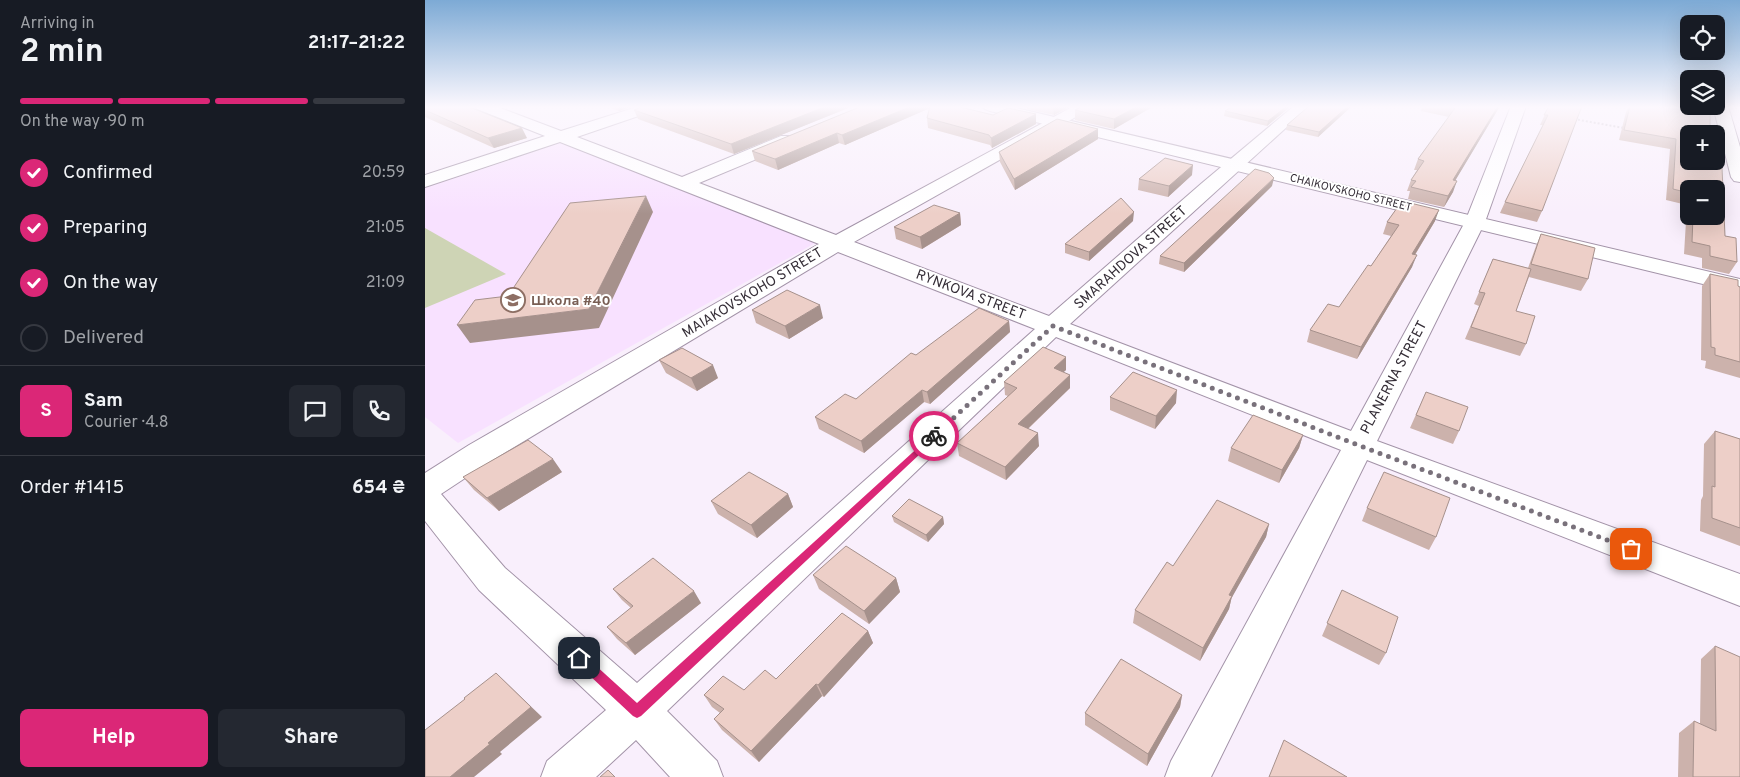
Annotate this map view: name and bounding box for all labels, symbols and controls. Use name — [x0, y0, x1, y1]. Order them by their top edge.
text: Arriving in — [20, 14, 95, 34]
map controls — [1680, 15, 1725, 225]
button: locate — [1680, 15, 1725, 60]
text: 21:17–21:22 — [308, 31, 405, 55]
text: 2 min — [20, 33, 104, 73]
button: layers — [1680, 70, 1725, 115]
text: On the way · 90 m — [20, 112, 145, 132]
button: + — [1680, 125, 1725, 170]
icon: check — [20, 159, 48, 187]
text: Confirmed — [63, 161, 153, 185]
text: 20:59 — [362, 163, 405, 183]
street label: CHAIKOVSKOHO STREET — [1288, 171, 1413, 215]
button: − — [1680, 180, 1725, 225]
street label: SMARAHDOVA STREET — [1071, 203, 1191, 313]
icon: check — [20, 214, 48, 242]
text: Preparing — [63, 216, 147, 240]
text: 21:05 — [365, 218, 405, 238]
street label: MAIAKOVSKOHO STREET — [679, 245, 826, 342]
street label: RYNKOVA STREET — [913, 267, 1028, 324]
icon: check — [20, 269, 48, 297]
text: On the way — [63, 271, 158, 295]
text: 21:09 — [366, 273, 405, 293]
school or university icon: Школа #40 — [500, 287, 526, 313]
place label: Школа #40 — [531, 293, 611, 310]
street label: PLANERNA STREET — [1357, 318, 1431, 437]
text: Delivered — [63, 326, 144, 350]
button: chat — [289, 385, 341, 437]
button: phone — [353, 385, 405, 437]
text: Sam — [84, 389, 123, 413]
text: S — [40, 399, 52, 423]
courier — [909, 411, 959, 461]
text: Courier · 4.8 — [84, 413, 168, 433]
icon: bike — [920, 422, 948, 450]
text: Order #1415 — [20, 476, 124, 500]
text: 654 ₴ — [352, 476, 405, 500]
pin — [1610, 528, 1652, 570]
icon: bag — [1617, 535, 1645, 563]
pin — [558, 637, 600, 679]
icon: home — [565, 644, 593, 672]
button: Help — [20, 709, 208, 767]
button: Share — [218, 709, 405, 767]

